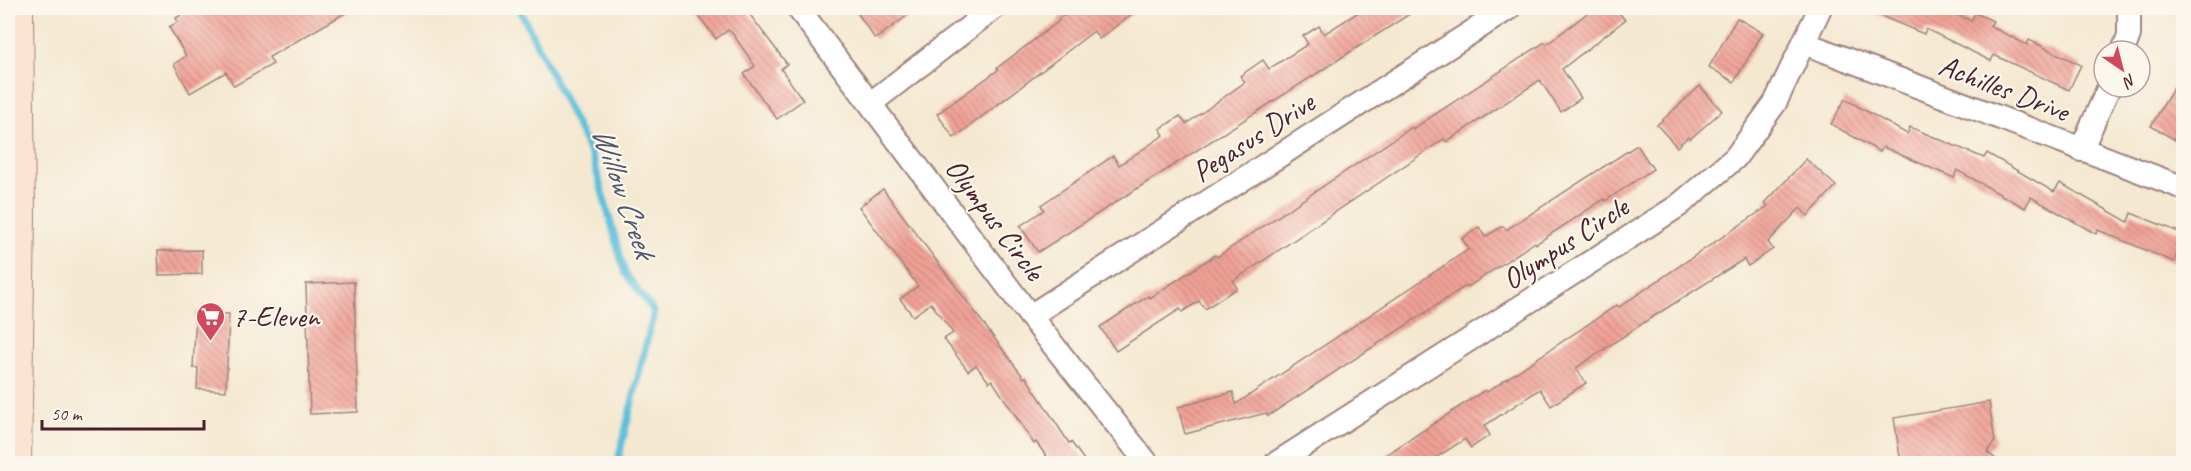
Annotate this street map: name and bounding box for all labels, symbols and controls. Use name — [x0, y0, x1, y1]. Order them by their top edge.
north arrow — [2092, 39, 2152, 99]
street label: Achilles Drive — [1934, 46, 2076, 131]
text: N — [2118, 69, 2140, 93]
street label: Pegasus Drive — [1185, 82, 1323, 191]
water label: Willow Creek — [583, 121, 667, 268]
street label: Olympus Circle — [937, 150, 1055, 289]
street label: Olympus Circle — [1495, 187, 1637, 298]
place label: 7-Eleven — [232, 297, 321, 335]
supermarket icon: 7-Eleven — [195, 300, 227, 342]
scale bar — [42, 393, 204, 431]
text: 50 m — [51, 403, 84, 425]

